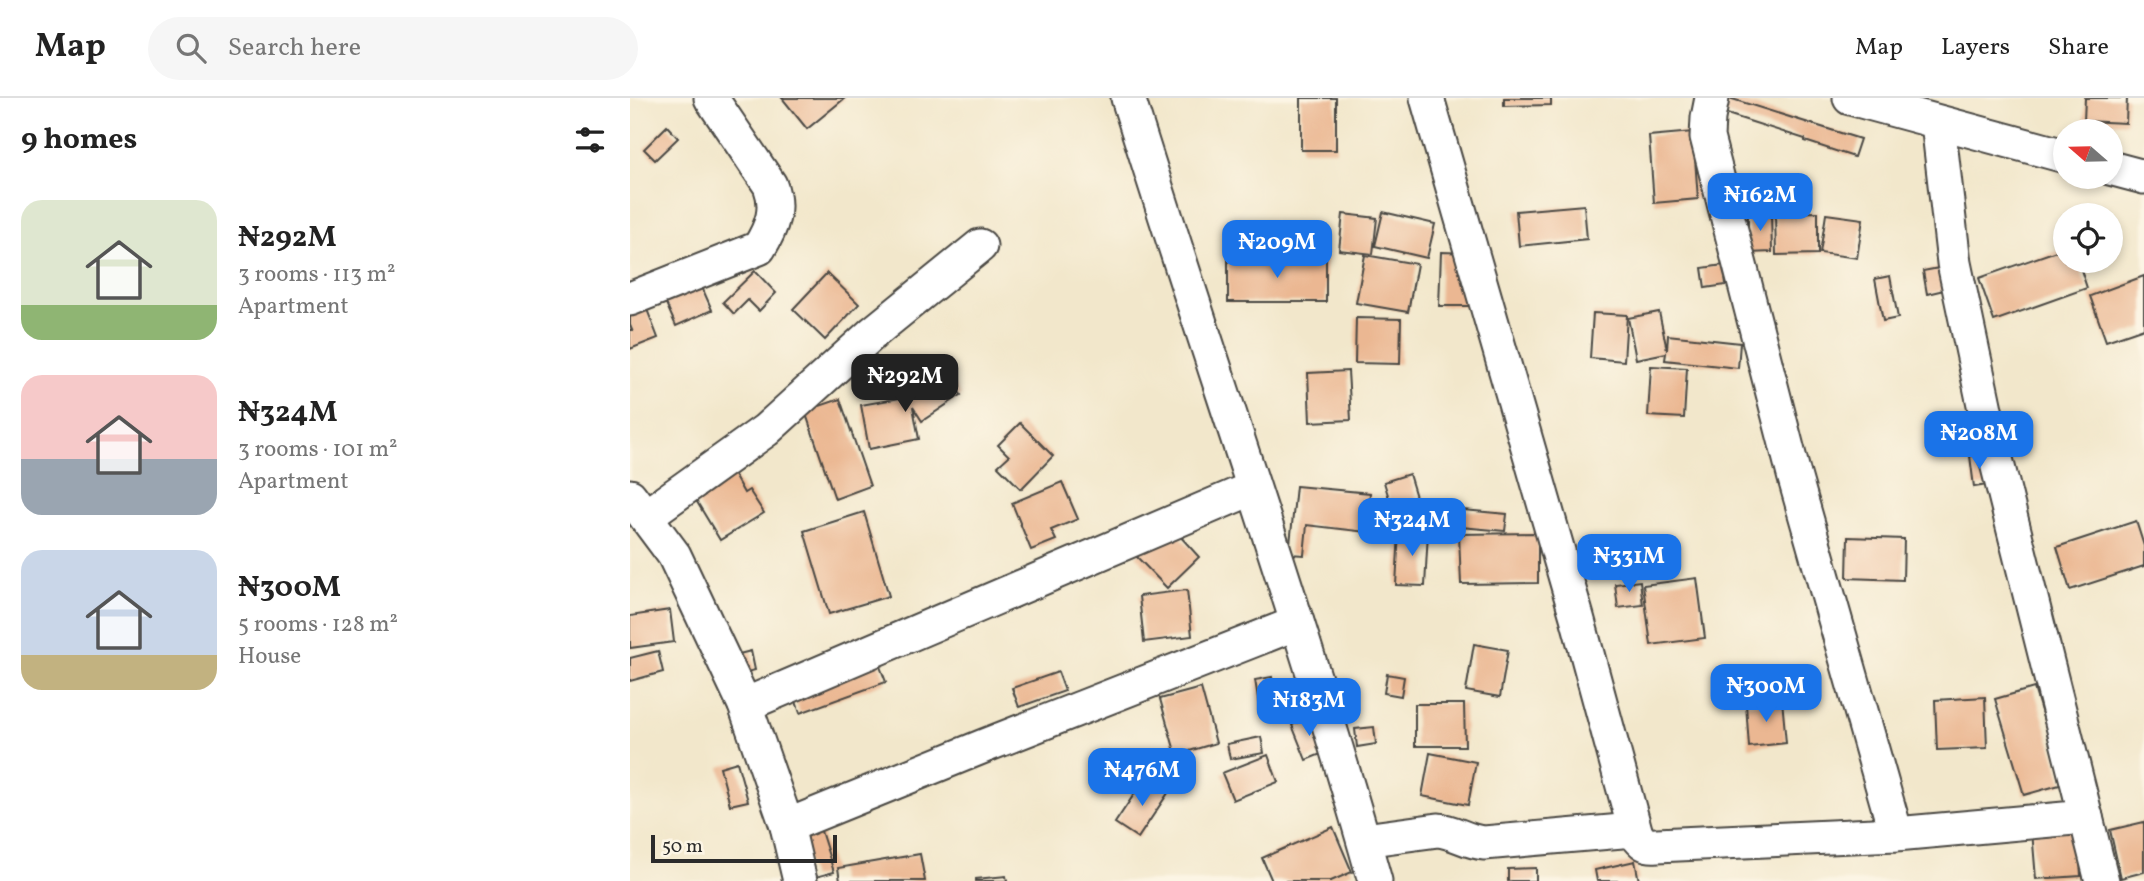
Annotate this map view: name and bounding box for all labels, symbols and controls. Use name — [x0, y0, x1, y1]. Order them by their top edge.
search box — [148, 17, 638, 80]
text: Map — [35, 25, 106, 71]
icon: search — [172, 29, 210, 67]
text: Search here — [228, 30, 361, 66]
text: Map — [1855, 31, 1903, 65]
text: Layers — [1941, 31, 2010, 65]
text: Share — [2048, 31, 2109, 65]
text: 9 homes — [21, 119, 137, 161]
north arrow — [2053, 119, 2123, 189]
map controls — [2053, 119, 2123, 273]
icon: filters — [571, 121, 609, 159]
pin: ₦162M — [1711, 174, 1809, 233]
text: ₦162M — [1724, 180, 1796, 212]
button: locate — [2053, 203, 2123, 273]
text: ₦292M — [238, 217, 336, 259]
pin: ₦209M — [1228, 220, 1326, 280]
text: ₦209M — [1238, 227, 1316, 259]
icon: home — [77, 228, 161, 312]
text: 3 rooms · 113 m² — [238, 259, 396, 291]
text: Apartment — [238, 291, 349, 323]
pin: ₦292M — [856, 354, 954, 414]
text: ₦292M — [867, 361, 943, 393]
text: ₦324M — [238, 392, 337, 434]
icon: home — [77, 403, 161, 487]
pin: ₦208M — [1930, 412, 2028, 471]
text: ₦208M — [1940, 418, 2018, 450]
text: 3 rooms · 101 m² — [238, 434, 398, 466]
text: Apartment — [238, 466, 349, 498]
pin: ₦324M — [1363, 498, 1461, 558]
text: ₦324M — [1374, 505, 1450, 537]
pin: ₦331M — [1580, 534, 1678, 594]
text: ₦331M — [1593, 541, 1665, 573]
text: ₦300M — [238, 567, 341, 609]
icon: home — [77, 578, 161, 662]
text: 5 rooms · 128 m² — [238, 609, 398, 641]
text: House — [238, 641, 301, 673]
pin: ₦300M — [1717, 664, 1815, 724]
text: ₦300M — [1727, 671, 1805, 703]
pin: ₦183M — [1260, 678, 1358, 738]
text: ₦183M — [1273, 685, 1345, 717]
pin: ₦476M — [1093, 748, 1191, 808]
text: ₦476M — [1104, 755, 1180, 787]
scale bar — [651, 832, 836, 864]
text: 50 m — [662, 834, 703, 860]

